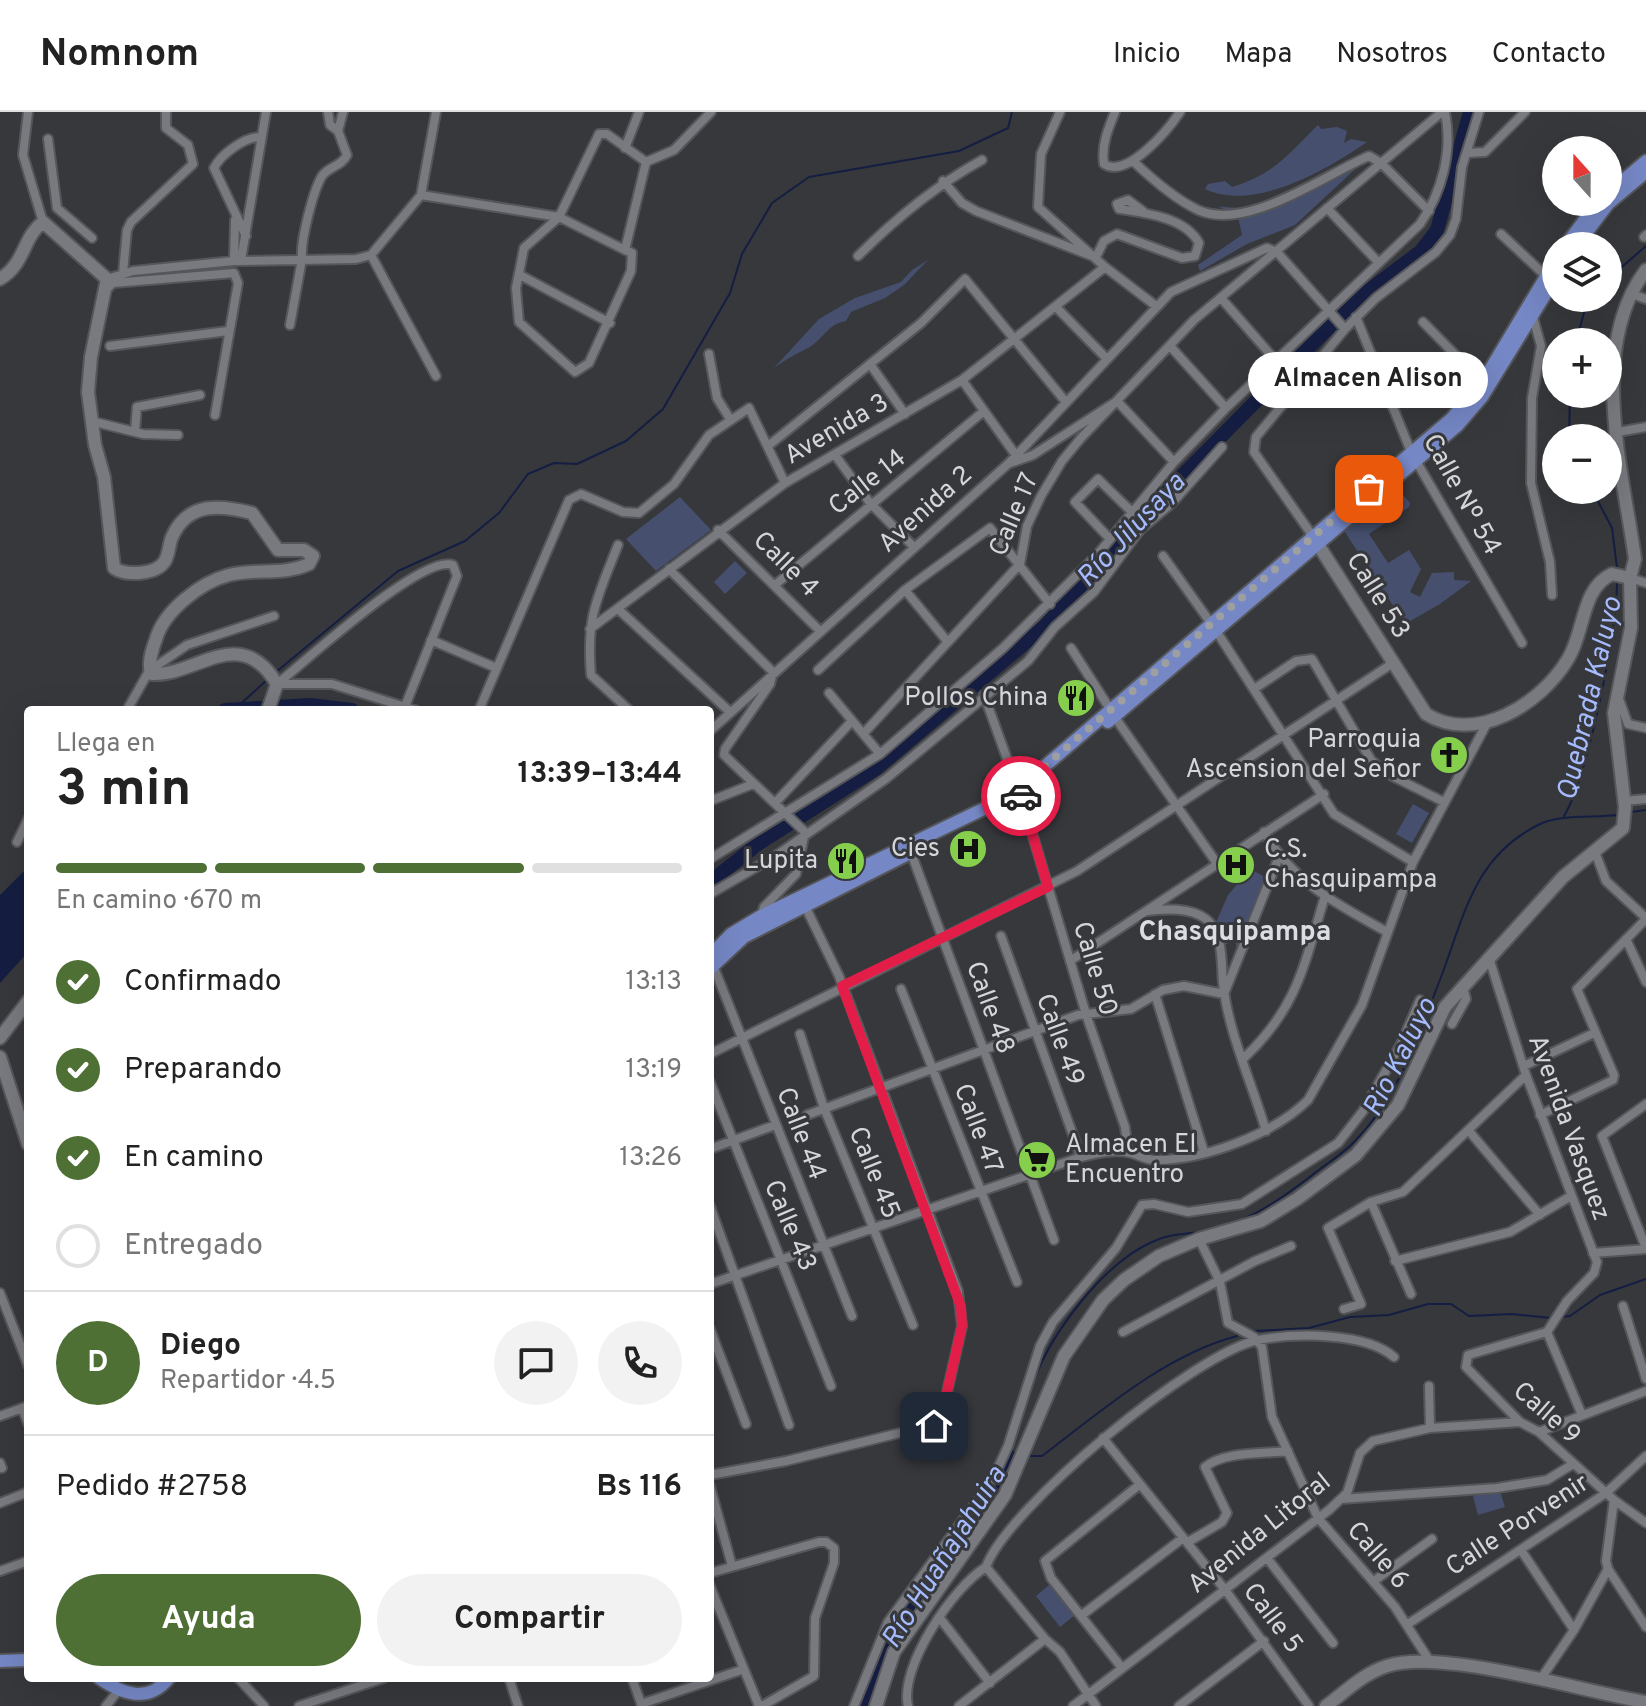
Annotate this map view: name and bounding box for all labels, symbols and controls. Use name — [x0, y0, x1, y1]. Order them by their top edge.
text: Nomnom — [40, 31, 199, 80]
text: Inicio — [1113, 37, 1181, 73]
text: Mapa — [1225, 37, 1292, 73]
text: Nosotros — [1336, 37, 1448, 73]
text: Contacto — [1492, 37, 1606, 73]
north arrow — [1542, 136, 1622, 216]
map controls — [1542, 136, 1622, 504]
button: layers — [1542, 232, 1622, 312]
button: + — [1542, 328, 1622, 408]
callout: Almacen Alison — [1249, 353, 1489, 409]
text: Almacen Alison — [1273, 363, 1463, 396]
street label: Avenida 3 — [779, 387, 895, 473]
button: − — [1542, 424, 1622, 504]
street label: Calle Nº 54 — [1414, 429, 1508, 561]
street label: Calle 14 — [823, 442, 913, 524]
pin — [1335, 455, 1403, 523]
street label: Avenida 2 — [872, 459, 980, 561]
water label: Río Jilusaya — [1070, 466, 1195, 596]
icon: bag — [1347, 467, 1391, 511]
street label: Calle 17 — [983, 468, 1047, 562]
street label: Calle 4 — [745, 525, 825, 605]
street label: Calle 53 — [1338, 547, 1416, 645]
water label: Quebrada Kaluyo — [1550, 594, 1632, 804]
restaurant icon: Pollos China — [1055, 677, 1097, 719]
place label: Pollos China — [904, 682, 1048, 715]
place label: Parroquia Ascension del Señor — [1186, 724, 1421, 787]
text: Llega en — [56, 728, 155, 761]
church icon: Parroquia Ascension del Señor — [1428, 734, 1470, 776]
text: 13:39–13:44 — [517, 756, 682, 793]
courier — [981, 756, 1061, 836]
text: 3 min — [56, 758, 191, 824]
icon: car — [999, 774, 1043, 818]
hospital icon: Cies — [947, 828, 989, 870]
place label: Cies — [891, 833, 940, 866]
place label: C.S. Chasquipampa — [1264, 834, 1437, 897]
restaurant icon: Lupita — [825, 840, 867, 882]
hospital icon: C.S. Chasquipampa — [1215, 844, 1257, 886]
place label: Lupita — [744, 845, 818, 878]
text: En camino · 670 m — [56, 885, 262, 918]
district label: Chasquipampa — [1139, 915, 1331, 951]
street label: Calle 50 — [1064, 918, 1124, 1020]
street label: Calle 48 — [957, 957, 1021, 1059]
icon: check — [56, 960, 100, 1004]
text: Confirmado — [124, 964, 282, 1001]
text: 13:13 — [625, 966, 682, 999]
street label: Calle 49 — [1027, 989, 1091, 1091]
water label: Rio Kaluyo — [1356, 992, 1446, 1123]
street label: Avenida Vasquez — [1519, 1031, 1617, 1225]
icon: check — [56, 1048, 100, 1092]
text: Preparando — [124, 1052, 282, 1089]
text: 13:19 — [626, 1054, 682, 1087]
street label: Calle 47 — [945, 1079, 1009, 1179]
street label: Calle 44 — [767, 1083, 833, 1185]
street label: Calle 45 — [840, 1122, 906, 1224]
place label: Almacen El Encuentro — [1065, 1129, 1196, 1192]
icon: check — [56, 1136, 100, 1180]
supermarket icon: Almacen El Encuentro — [1016, 1139, 1058, 1181]
text: En camino — [124, 1140, 264, 1177]
text: 13:26 — [619, 1142, 682, 1175]
street label: Calle 43 — [755, 1175, 823, 1277]
text: Entregado — [124, 1228, 263, 1265]
button: chat — [494, 1321, 578, 1405]
button: phone — [598, 1321, 682, 1405]
text: Diego — [160, 1328, 241, 1365]
text: D — [87, 1345, 109, 1382]
text: Repartidor · 4.5 — [160, 1365, 336, 1398]
street label: Calle 9 — [1505, 1375, 1587, 1453]
pin — [900, 1392, 968, 1460]
icon: home — [912, 1404, 956, 1448]
water label: Río Huañajahuira — [875, 1460, 1016, 1656]
street label: Avenida Litoral — [1182, 1466, 1338, 1602]
street label: Calle Porvenir — [1440, 1467, 1596, 1585]
text: Pedido #2758 — [56, 1469, 248, 1506]
text: Bs 116 — [597, 1469, 682, 1506]
street label: Calle 6 — [1338, 1515, 1416, 1597]
button: Ayuda — [56, 1574, 361, 1666]
button: Compartir — [377, 1574, 682, 1666]
street label: Calle 5 — [1235, 1577, 1309, 1661]

